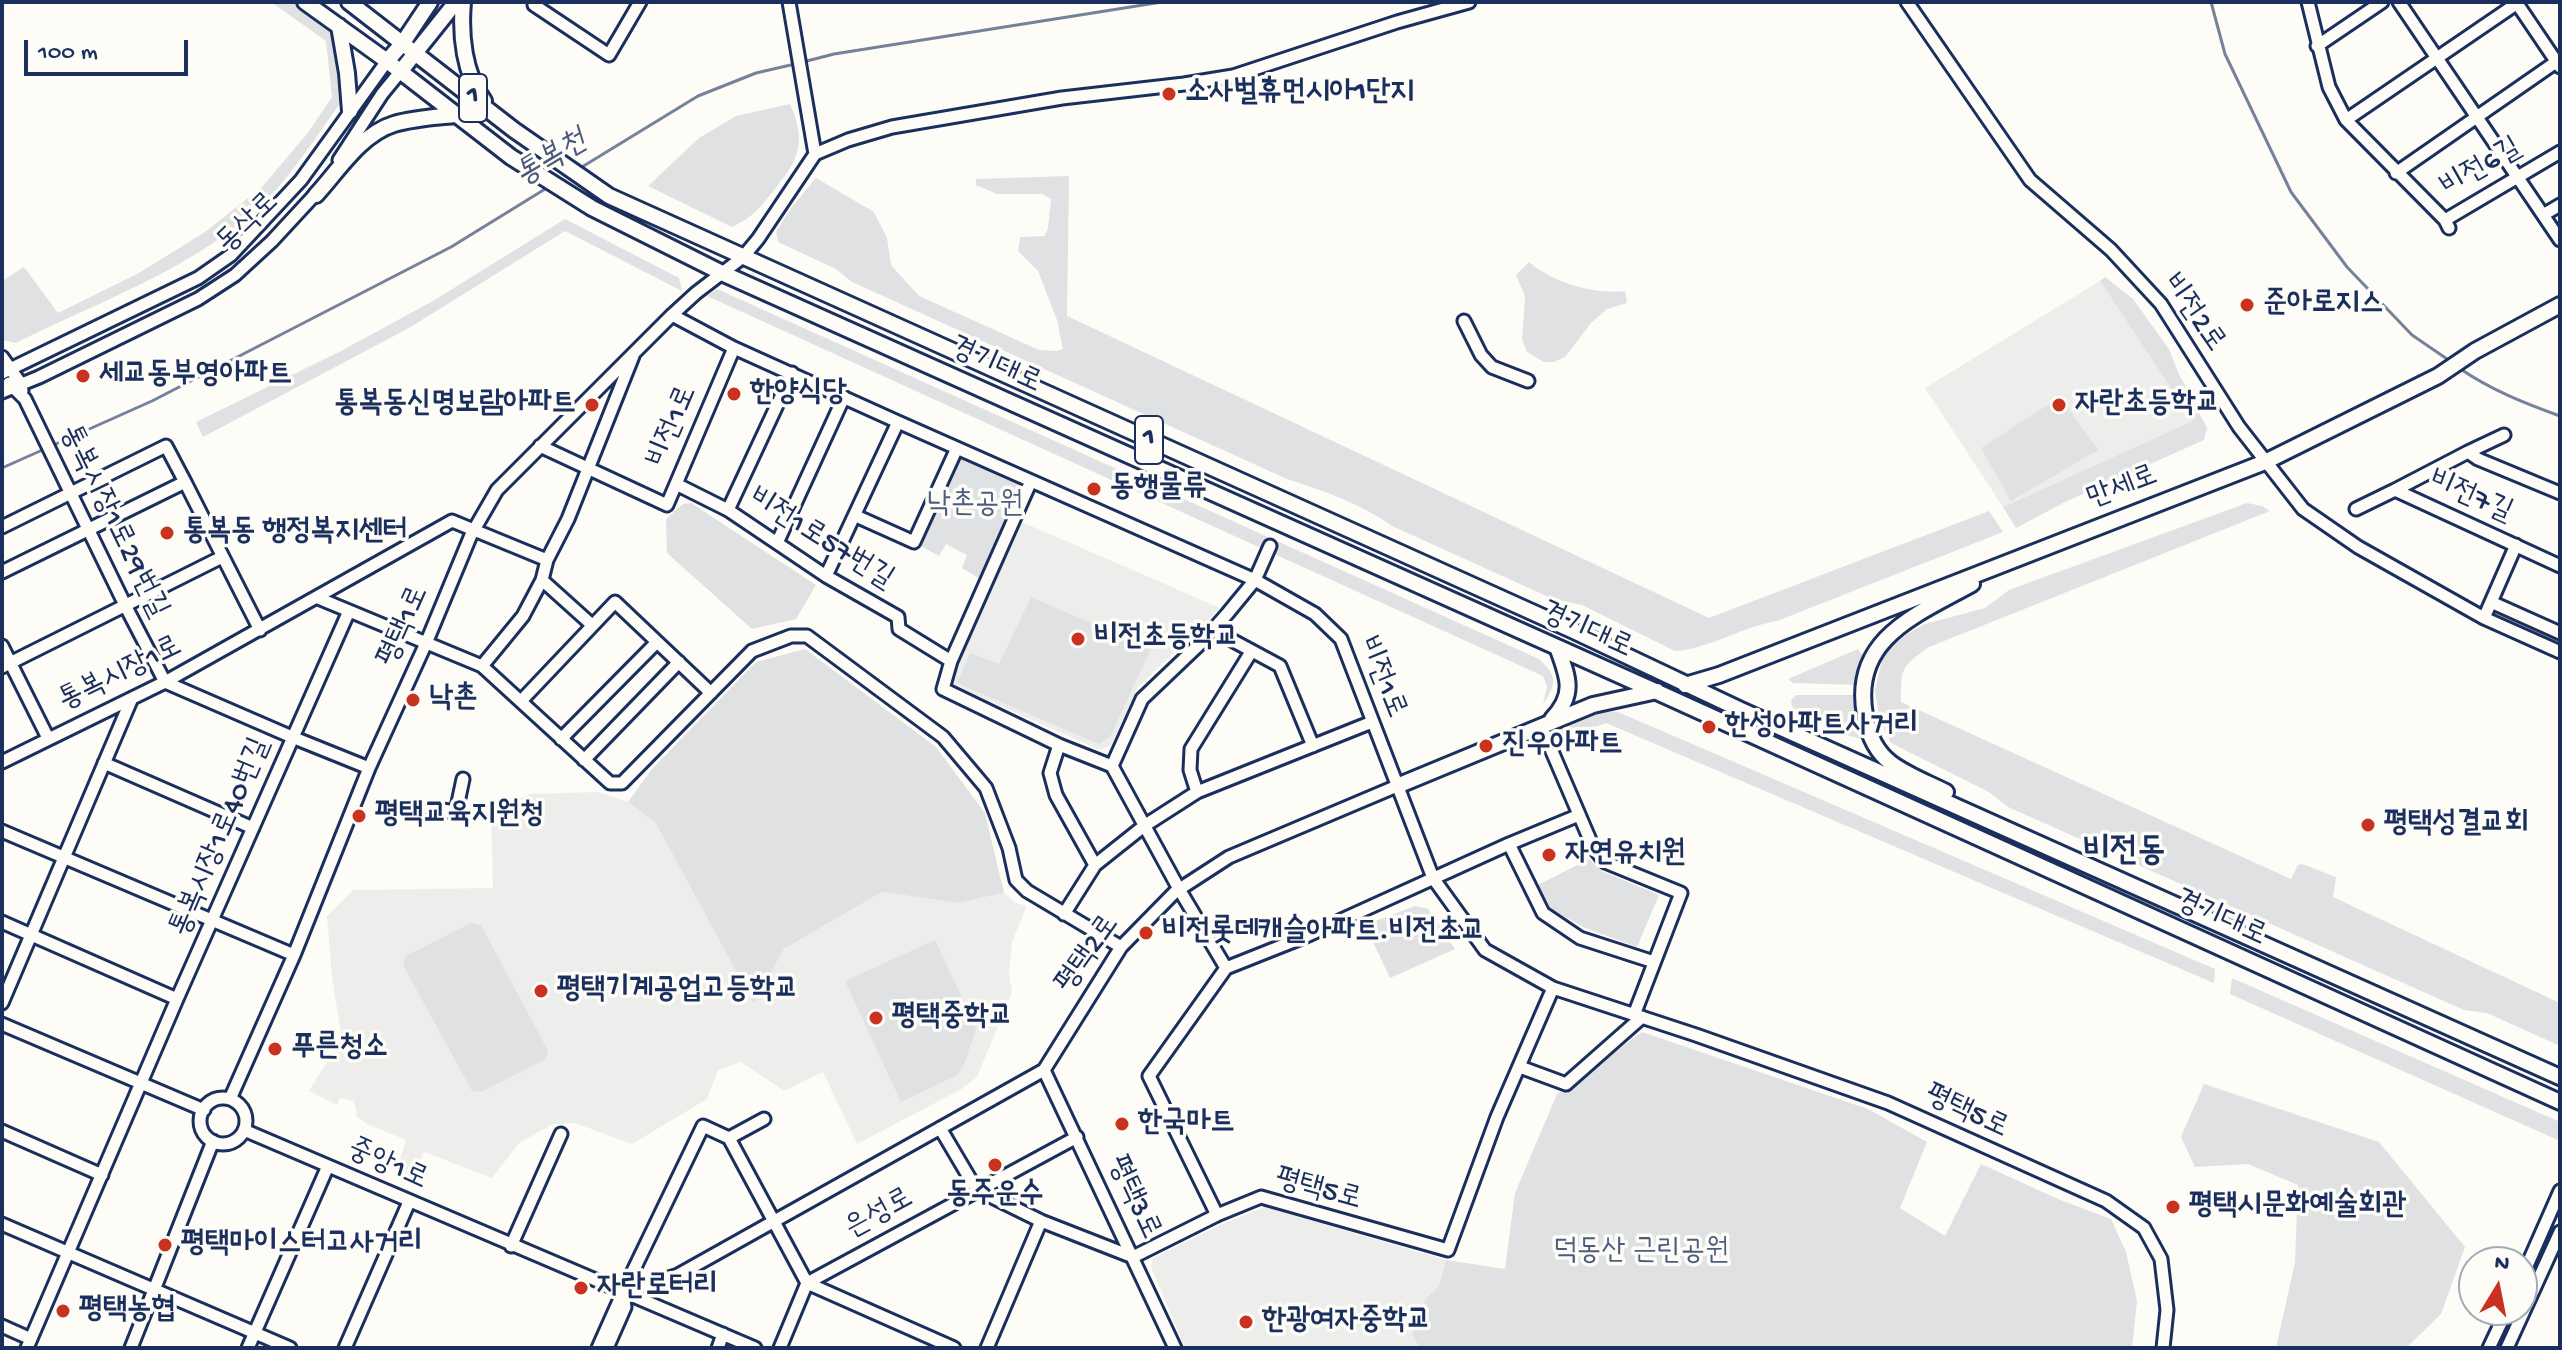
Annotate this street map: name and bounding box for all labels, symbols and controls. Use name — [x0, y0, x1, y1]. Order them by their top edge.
scale bar — [28, 24, 192, 74]
text: 100 m — [38, 39, 98, 68]
road number: 1 — [459, 74, 487, 122]
place label: 소사벌휴먼시아1단지 — [1185, 76, 1414, 112]
marker: 소사벌휴먼시아1단지 — [1160, 85, 1178, 103]
water label: 통복천 — [509, 124, 595, 196]
street label: 비전6길 — [2435, 132, 2529, 206]
street label: 동삭로 — [210, 186, 288, 262]
street label: 비전2로 — [2152, 268, 2232, 360]
place label: 준아로지스 — [2263, 287, 2384, 323]
marker: 준아로지스 — [2238, 296, 2256, 314]
street label: 경기대로 — [944, 331, 1046, 403]
place label: 세교동부영아파트 — [99, 358, 292, 394]
marker: 세교동부영아파트 — [74, 367, 92, 385]
place label: 한양식당 — [750, 376, 847, 412]
street label: 비전1로 — [641, 381, 707, 473]
marker: 한양식당 — [725, 385, 743, 403]
place label: 통복동신명보람아파트 — [335, 387, 576, 423]
place label: 자란초등학교 — [2075, 387, 2220, 423]
marker: 통복동신명보람아파트 — [583, 396, 601, 414]
marker: 자란초등학교 — [2050, 396, 2068, 414]
road number: 1 — [1135, 416, 1163, 464]
street label: 통복시장1로29번길 — [50, 419, 174, 625]
street label: 만세로 — [2083, 459, 2163, 519]
street label: 비전7길 — [2422, 464, 2518, 532]
place label: 동행물류 — [1110, 471, 1207, 507]
marker: 동행물류 — [1085, 480, 1103, 498]
street label: 비전1로57번길 — [741, 481, 899, 599]
park label: 낙촌공원 — [927, 488, 1023, 524]
place label: 통복동 행정복지센터 — [183, 515, 407, 551]
marker: 통복동 행정복지센터 — [158, 524, 176, 542]
street label: 평택1로 — [371, 581, 439, 673]
street label: 경기대로 — [1535, 596, 1637, 668]
place label: 비전초등학교 — [1094, 621, 1239, 657]
street label: 통복시장1로 — [53, 630, 189, 720]
marker: 비전초등학교 — [1069, 630, 1087, 648]
street label: 비전1로 — [1347, 632, 1413, 724]
place label: 낙촌 — [429, 682, 477, 718]
marker: 낙촌 — [404, 691, 422, 709]
place label: 한성아파트사거리 — [1725, 709, 1918, 745]
marker: 한성아파트사거리 — [1700, 718, 1718, 736]
place label: 진우아파트 — [1502, 728, 1623, 764]
street label: 통복시장1로40번길 — [164, 733, 280, 943]
marker: 진우아파트 — [1477, 737, 1495, 755]
place label: 평택교육지원청 — [375, 798, 544, 834]
marker: 평택교육지원청 — [350, 807, 368, 825]
place label: 평택성결교회 — [2384, 807, 2529, 843]
marker: 평택성결교회 — [2359, 816, 2377, 834]
district label: 비전동 — [2083, 834, 2165, 874]
place label: 자연유치원 — [1565, 837, 1686, 873]
marker: 자연유치원 — [1540, 846, 1558, 864]
street label: 경기대로 — [2169, 884, 2271, 956]
street label: 평택2로 — [1049, 909, 1129, 1001]
place label: 비전롯데캐슬아파트.비전초교 — [1162, 915, 1485, 951]
marker: 비전롯데캐슬아파트.비전초교 — [1137, 924, 1155, 942]
place label: 평택기계공업고등학교 — [557, 973, 798, 1009]
marker: 평택기계공업고등학교 — [532, 982, 550, 1000]
place label: 평택중학교 — [892, 1000, 1013, 1036]
marker: 평택중학교 — [867, 1009, 885, 1027]
place label: 푸른청소 — [291, 1031, 388, 1067]
marker: 푸른청소 — [266, 1040, 284, 1058]
street label: 평택5로 — [1918, 1078, 2014, 1148]
place label: 한국마트 — [1138, 1106, 1235, 1142]
marker: 한국마트 — [1113, 1115, 1131, 1133]
street label: 중앙1로 — [341, 1132, 433, 1200]
street label: 평택3로 — [1097, 1151, 1167, 1245]
marker: 동주운수 — [986, 1156, 1004, 1174]
street label: 평택5로 — [1271, 1162, 1365, 1220]
place label: 동주운수 — [947, 1178, 1043, 1214]
street label: 은성로 — [840, 1182, 920, 1248]
place label: 평택시문화예술회관 — [2189, 1189, 2406, 1225]
marker: 평택시문화예술회관 — [2164, 1198, 2182, 1216]
place label: 평택마이스터고사거리 — [181, 1227, 422, 1263]
park label: 덕동산 근린공원 — [1553, 1235, 1729, 1271]
marker: 평택마이스터고사거리 — [156, 1236, 174, 1254]
north arrow — [2458, 1246, 2538, 1326]
text: N — [2492, 1250, 2511, 1278]
place label: 자란로터리 — [597, 1270, 718, 1306]
marker: 자란로터리 — [572, 1279, 590, 1297]
place label: 평택농협 — [79, 1293, 176, 1329]
marker: 평택농협 — [54, 1302, 72, 1320]
place label: 한광여자중학교 — [1262, 1304, 1431, 1340]
marker: 한광여자중학교 — [1237, 1313, 1255, 1331]

